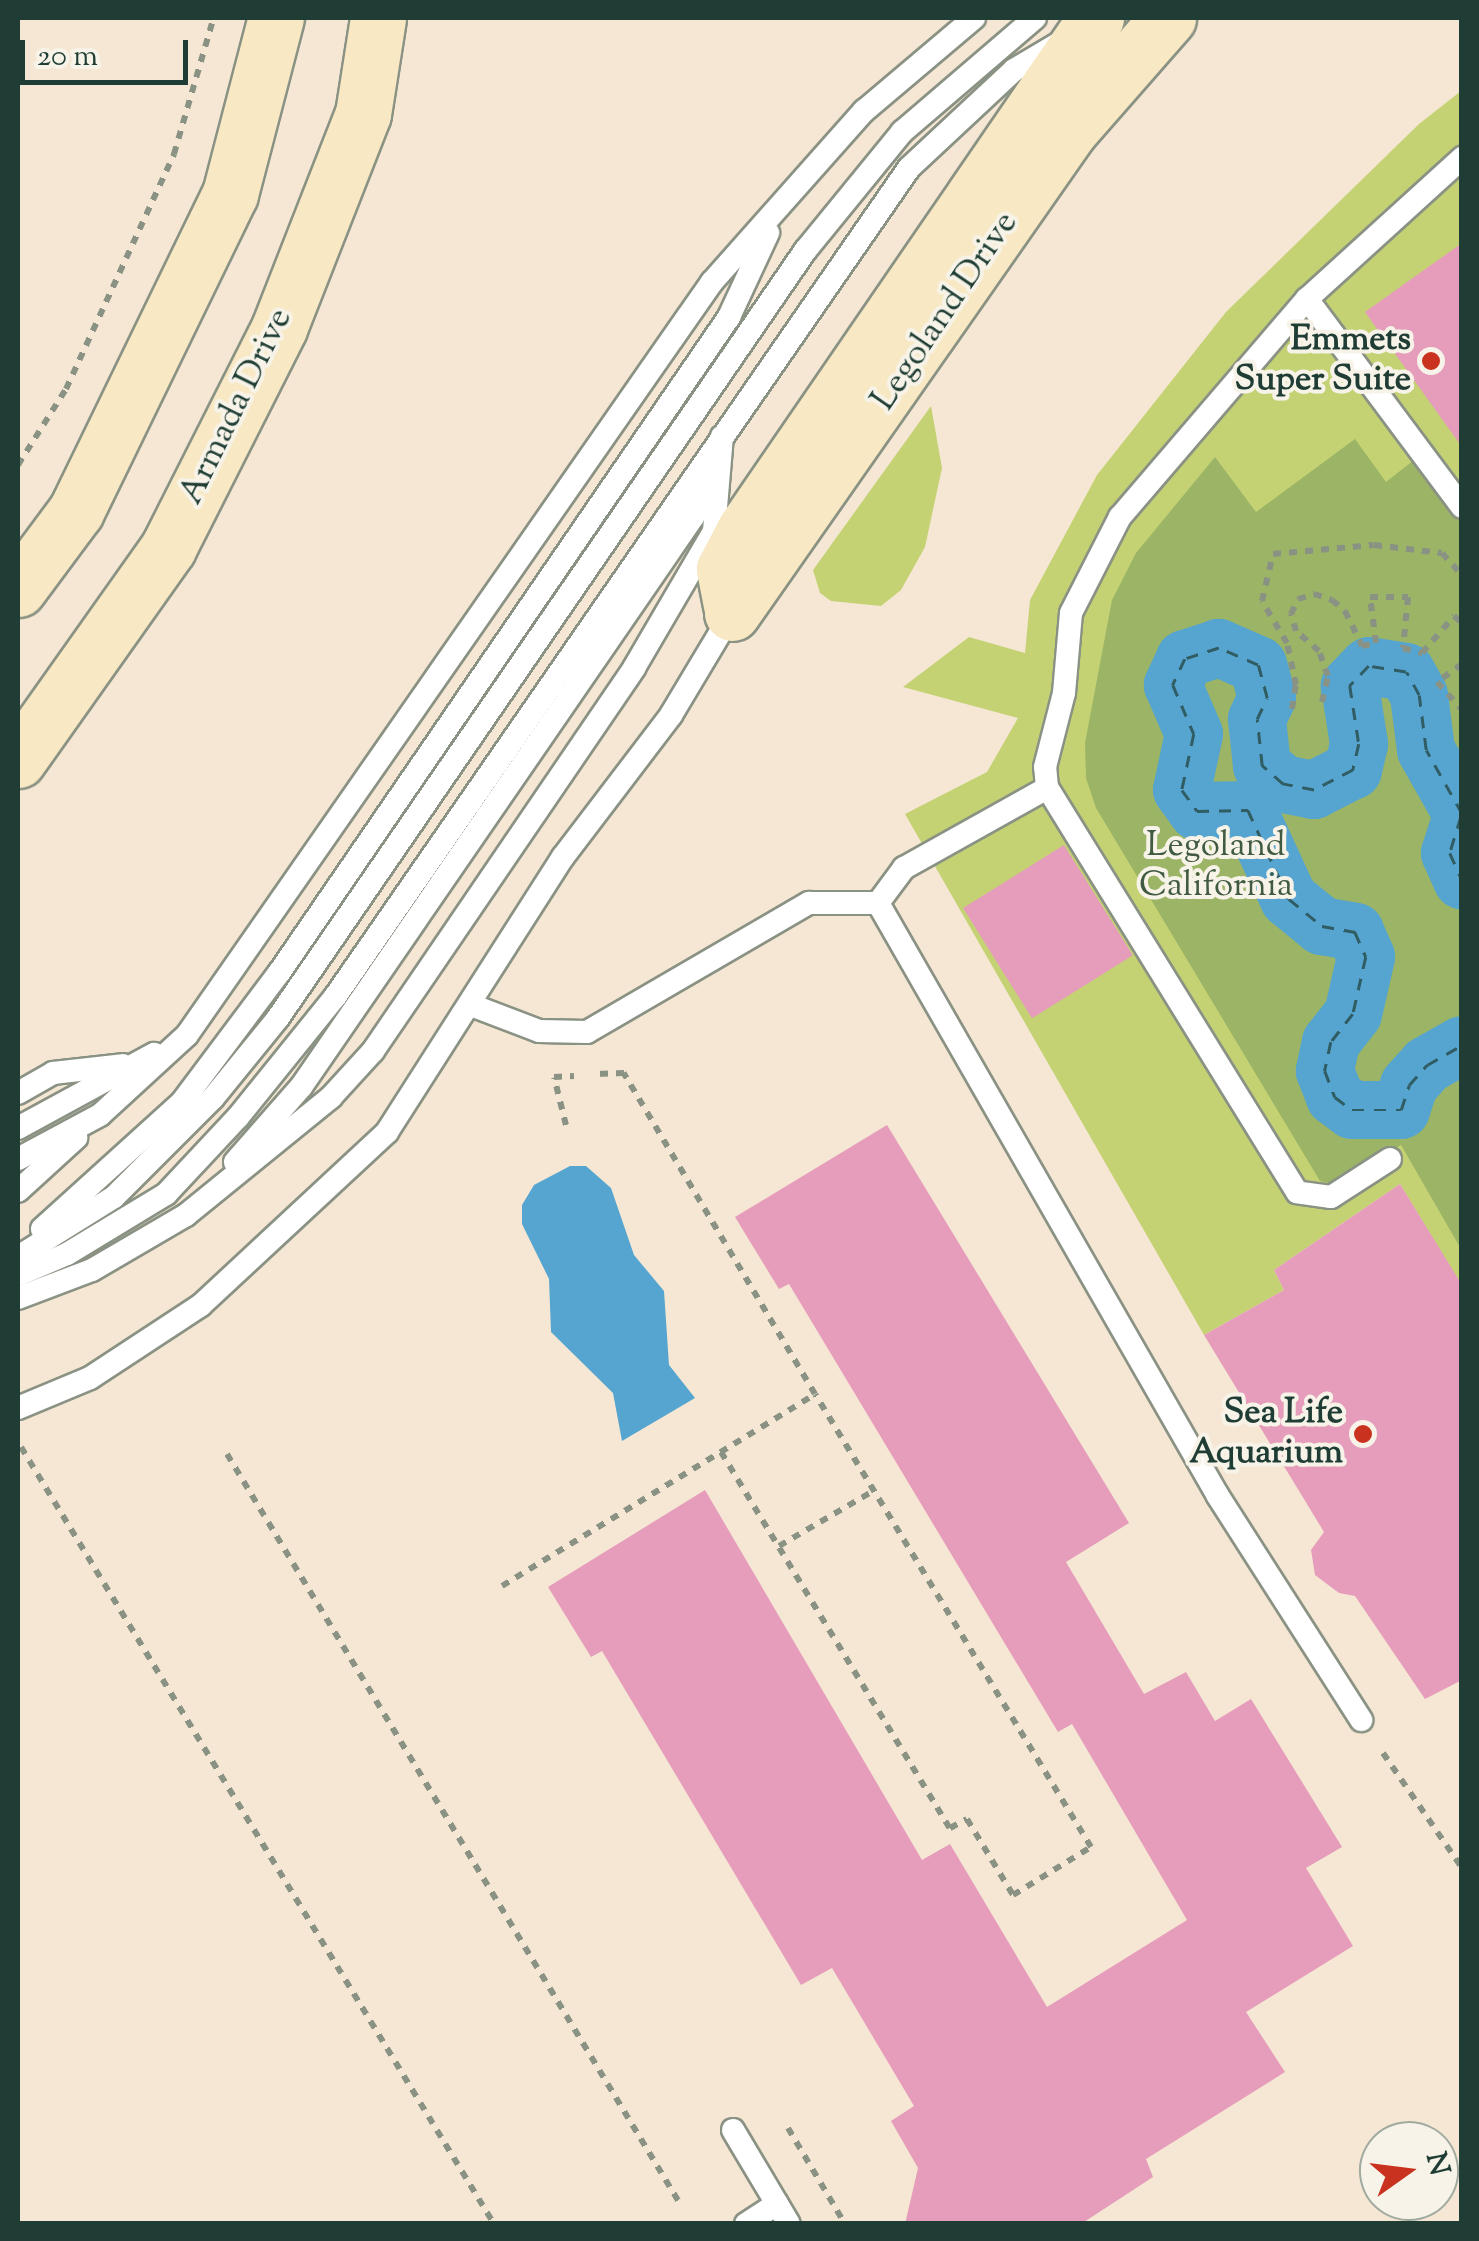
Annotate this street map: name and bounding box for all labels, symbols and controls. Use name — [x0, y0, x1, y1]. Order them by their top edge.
scale bar — [25, 20, 192, 82]
text: 20 m — [37, 36, 98, 79]
street label: Legoland Drive — [864, 205, 1028, 419]
street label: Armada Drive — [171, 302, 303, 512]
place label: Emmets Super Suite — [1235, 320, 1411, 402]
marker: Emmets Super Suite — [1420, 350, 1442, 372]
park label: Legoland California — [1139, 826, 1293, 908]
place label: Sea Life Aquarium — [1189, 1393, 1343, 1475]
marker: Sea Life Aquarium — [1352, 1423, 1374, 1445]
north arrow — [1359, 2121, 1459, 2221]
text: N — [1414, 2149, 1458, 2180]

